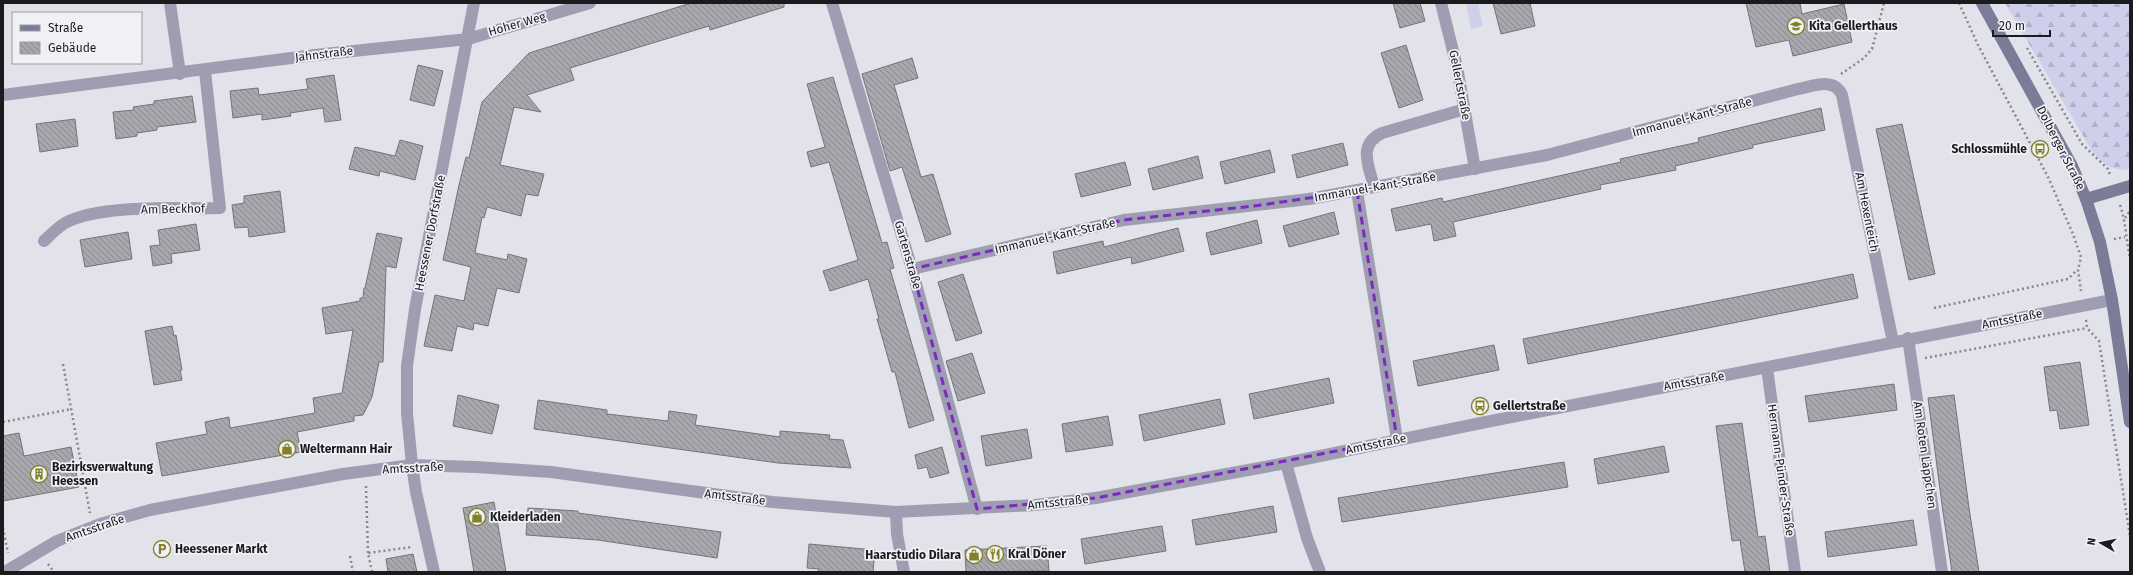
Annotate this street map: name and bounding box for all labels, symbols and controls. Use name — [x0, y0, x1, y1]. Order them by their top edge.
street label: Hoher Weg — [487, 9, 548, 39]
legend — [12, 12, 142, 64]
scale bar — [1993, 12, 2050, 38]
school or university icon: Kita Gellerthaus — [1786, 16, 1806, 36]
place label: Kita Gellerthaus — [1809, 19, 1898, 33]
text: 20 m — [1999, 19, 2025, 33]
text: Straße — [48, 21, 83, 35]
text: Gebäude — [48, 41, 96, 55]
street label: Jahnstraße — [294, 43, 354, 65]
street label: Gellertstraße — [1446, 49, 1474, 121]
street label: Immanuel-Kant-Straße — [1631, 94, 1753, 140]
street label: Dolberger Straße — [2034, 104, 2088, 192]
bus stop icon: Schlossmühle — [2030, 139, 2050, 159]
place label: Schlossmühle — [1951, 142, 2027, 156]
street label: Immanuel-Kant-Straße — [1313, 169, 1437, 205]
street label: Am Hexenteich — [1852, 171, 1882, 253]
street label: Heessener Dorfstraße — [412, 174, 448, 292]
street label: Am Beckhof — [141, 201, 206, 217]
street label: Immanuel-Kant-Straße — [993, 215, 1117, 257]
street label: Gartenstraße — [892, 219, 924, 291]
street label: Amtsstraße — [1981, 306, 2043, 332]
street label: Amtsstraße — [1663, 369, 1725, 393]
bus stop icon: Gellertstraße — [1470, 396, 1490, 416]
place label: Gellertstraße — [1493, 399, 1566, 413]
street label: Am Roten Läppchen — [1911, 400, 1939, 510]
street label: Hermann-Pünder-Straße — [1765, 403, 1797, 537]
street label: Amtsstraße — [1345, 431, 1407, 457]
shop icon: Weltermann Hair — [277, 439, 297, 459]
place label: Weltermann Hair — [300, 442, 392, 456]
street label: Amtsstraße — [382, 459, 444, 477]
place label: Bezirksverwaltung Heessen — [52, 460, 154, 488]
building icon: Bezirksverwaltung Heessen — [29, 464, 49, 484]
street label: Amtsstraße — [704, 486, 766, 508]
street label: Amtsstraße — [1027, 492, 1089, 512]
shop icon: Kleiderladen — [467, 507, 487, 527]
place label: Kleiderladen — [490, 510, 561, 524]
street label: Amtsstraße — [64, 511, 126, 545]
north arrow — [2081, 523, 2121, 563]
text: N — [2085, 537, 2099, 546]
parking icon: Heessener Markt — [152, 539, 172, 559]
place label: Heessener Markt — [175, 542, 268, 556]
restaurant icon: Kral Döner — [985, 544, 1005, 564]
shop icon: Haarstudio Dilara — [964, 545, 984, 565]
place label: Kral Döner — [1008, 547, 1066, 561]
place label: Haarstudio Dilara — [865, 548, 961, 562]

